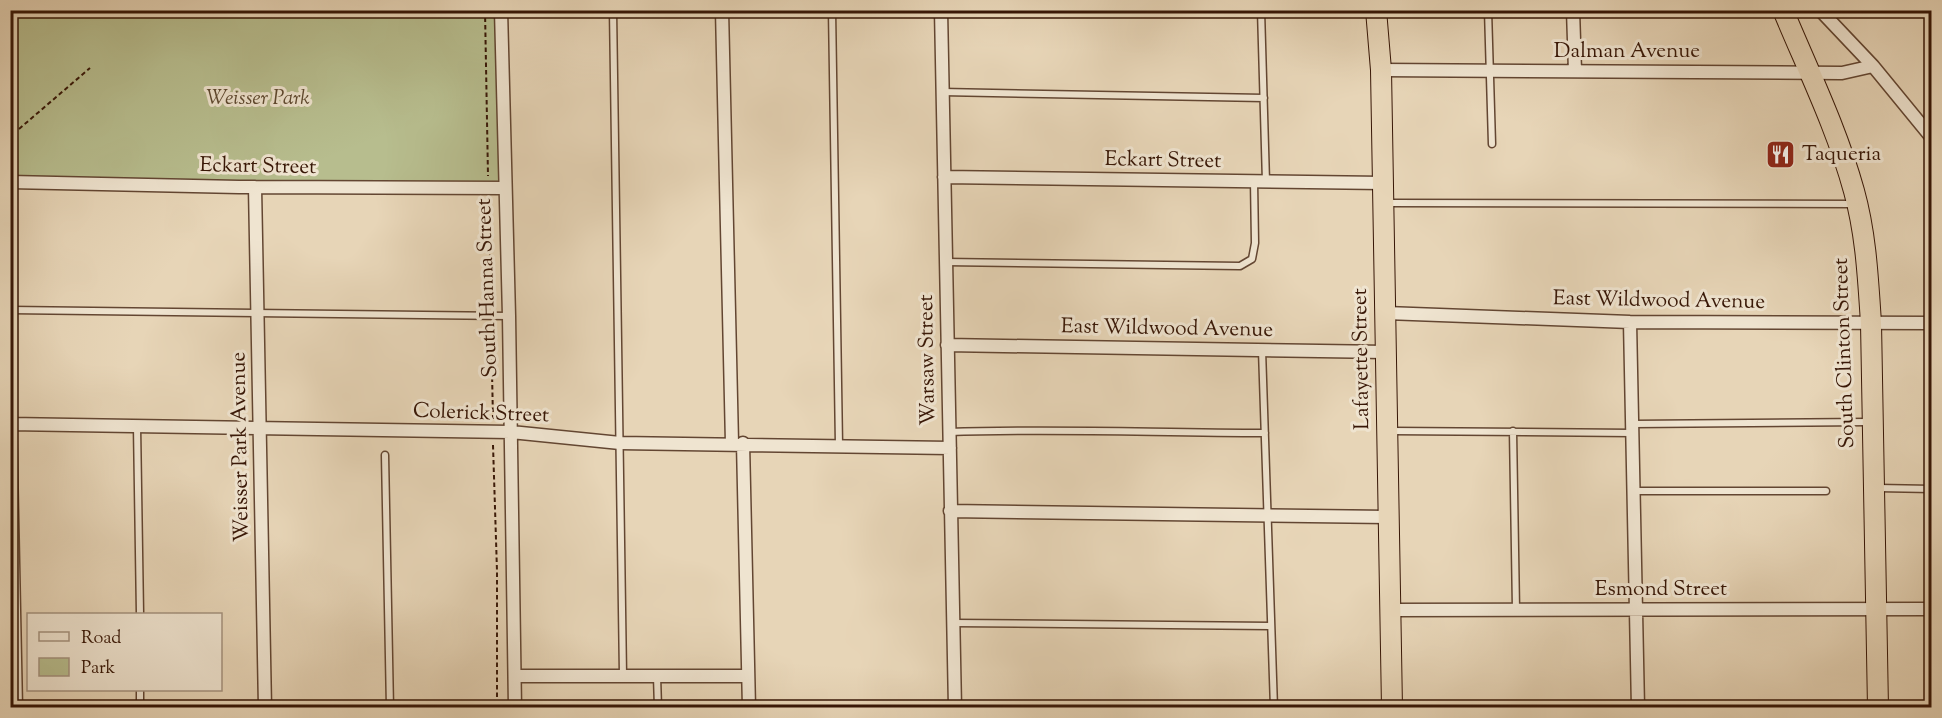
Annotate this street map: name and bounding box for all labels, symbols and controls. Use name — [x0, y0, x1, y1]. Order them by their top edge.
street label: Dalman Avenue — [1554, 37, 1700, 67]
park label: Weisser Park — [206, 84, 310, 114]
restaurant icon: Taqueria — [1765, 139, 1797, 171]
place label: Taqueria — [1802, 140, 1882, 170]
street label: Eckart Street — [1104, 145, 1222, 177]
street label: Eckart Street — [199, 151, 317, 183]
street label: South Hanna Street — [470, 198, 506, 378]
street label: South Clinton Street — [1827, 257, 1863, 449]
street label: East Wildwood Avenue — [1553, 284, 1765, 318]
street label: Lafayette Street — [1346, 288, 1378, 430]
street label: Warsaw Street — [912, 294, 944, 426]
street label: East Wildwood Avenue — [1061, 312, 1273, 346]
street label: Weisser Park Avenue — [224, 352, 258, 542]
street label: Colerick Street — [412, 397, 550, 431]
street label: Esmond Street — [1595, 575, 1727, 605]
legend — [27, 613, 222, 691]
text: Road — [81, 626, 121, 652]
text: Park — [81, 656, 116, 682]

